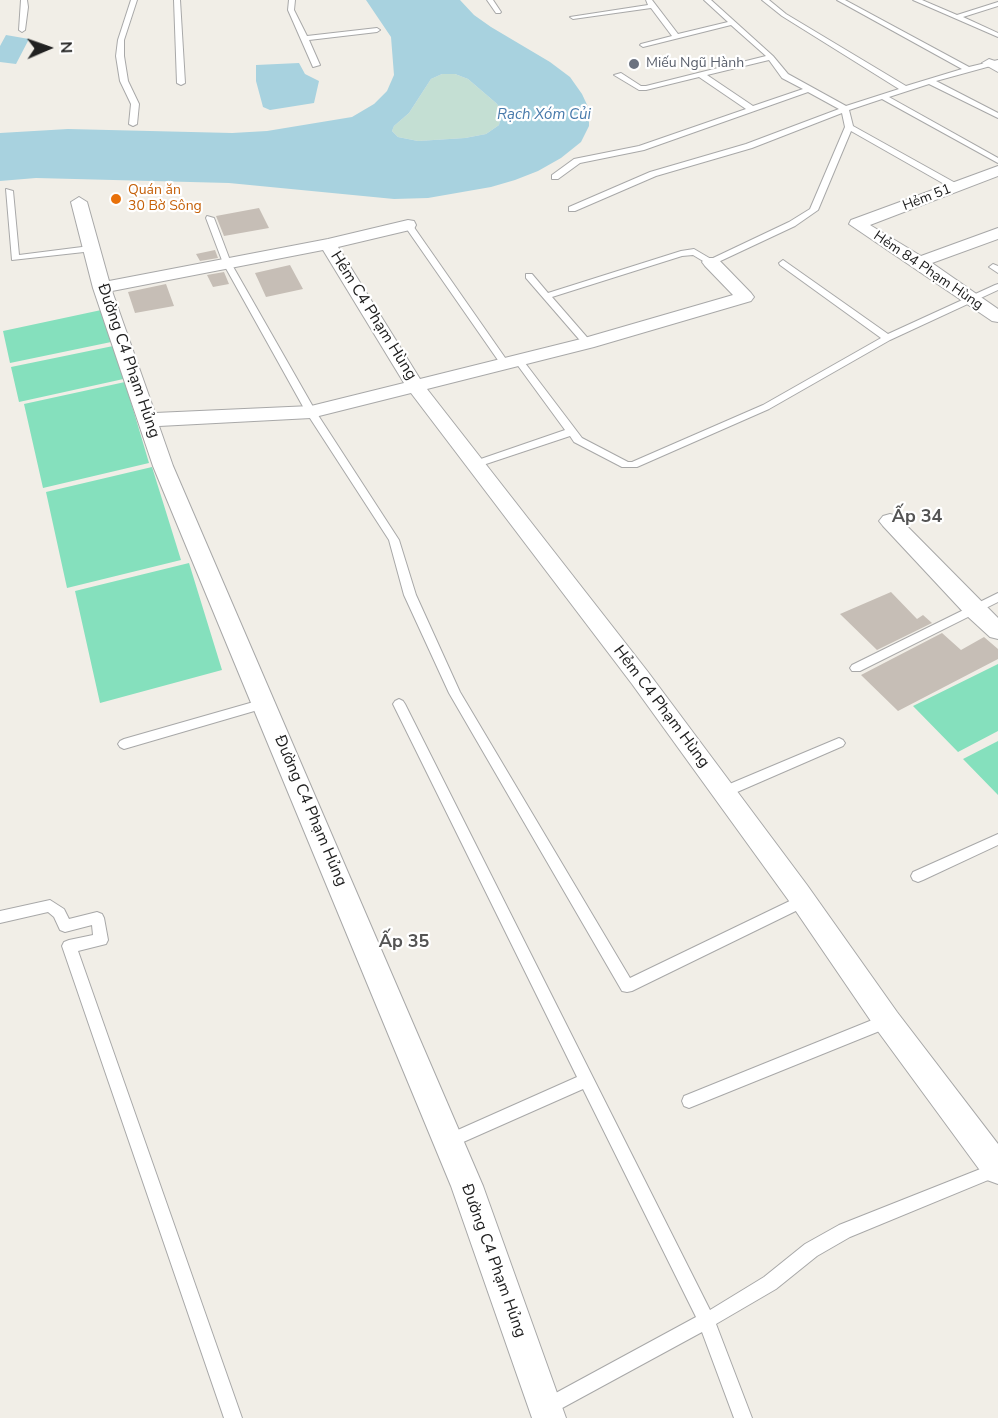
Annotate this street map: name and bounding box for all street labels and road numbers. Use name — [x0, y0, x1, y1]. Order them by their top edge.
street label: Hẻm 51 — [900, 181, 954, 215]
street label: Hẻm 84 Phạm Hùng — [870, 228, 986, 314]
street label: Hẻm C4 Phạm Hùng — [326, 248, 420, 384]
street label: Đường C4 Phạm Hủng — [93, 281, 163, 441]
street label: Hẻm C4 Phạm Hùng — [609, 642, 713, 772]
street label: Đường C4 Phạm Hủng — [270, 733, 350, 889]
street label: Đường C4 Phạm Hủng — [456, 1182, 530, 1340]

